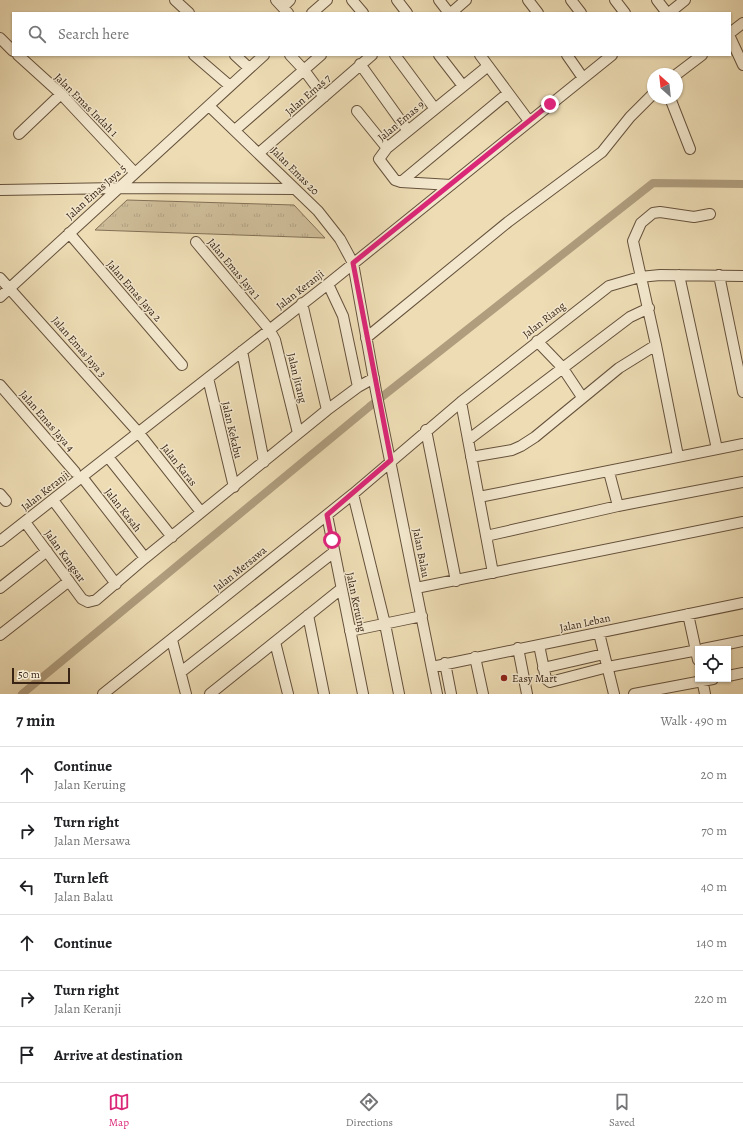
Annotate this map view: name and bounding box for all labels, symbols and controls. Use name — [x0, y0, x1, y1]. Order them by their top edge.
search box — [12, 12, 731, 56]
icon: search — [26, 23, 48, 45]
text: Search here — [58, 24, 129, 44]
north arrow — [647, 68, 683, 104]
street label: Jalan Emas Indah 1 — [51, 70, 121, 140]
street label: Jalan Emas 7 — [282, 71, 334, 119]
route end — [541, 95, 559, 113]
street label: Jalan Emas 9 — [375, 97, 427, 145]
street label: Jalan Emas 20 — [268, 144, 323, 199]
street label: Jalan Emas Jaya 5 — [63, 161, 130, 223]
street label: Jalan Emas Jaya 1 — [204, 235, 264, 303]
street label: Jalan Emas Jaya 2 — [103, 257, 165, 325]
street label: Jalan Keranji — [273, 267, 327, 313]
street label: Jalan Riang — [519, 298, 569, 342]
street label: Jalan Emas Jaya 3 — [48, 313, 110, 381]
street label: Jalan Jitang — [284, 351, 311, 405]
street label: Jalan Emas Jaya 4 — [16, 387, 78, 455]
street label: Jalan Kekabu — [218, 400, 246, 460]
street label: Jalan Karas — [158, 441, 200, 489]
street label: Jalan Keranji — [18, 468, 72, 514]
street label: Jalan Kasah — [101, 485, 145, 535]
street label: Jalan Kangsar — [41, 527, 89, 585]
street label: Jalan Balau — [409, 527, 433, 579]
route start — [323, 531, 341, 549]
street label: Jalan Mersawa — [210, 542, 271, 595]
street label: Jalan Keruing — [342, 571, 370, 634]
street label: Jalan Leban — [558, 610, 612, 636]
map controls — [695, 646, 731, 682]
button: locate — [695, 646, 731, 682]
scale bar — [12, 666, 70, 685]
text: 50 m — [18, 667, 40, 682]
place label: Easy Mart — [512, 671, 557, 686]
marker: Easy Mart — [499, 673, 509, 683]
text: 7 min — [16, 709, 55, 732]
text: Walk · 490 m — [660, 712, 727, 729]
text: Continue — [54, 756, 112, 776]
icon: ahead — [16, 764, 38, 786]
text: 20 m — [701, 766, 727, 783]
text: Jalan Keruing — [54, 776, 126, 793]
text: Turn right — [54, 812, 119, 832]
icon: right — [16, 820, 38, 842]
text: 70 m — [701, 822, 727, 839]
text: Jalan Mersawa — [54, 832, 130, 849]
text: Turn left — [54, 868, 109, 888]
icon: left — [16, 876, 38, 898]
text: 40 m — [701, 878, 727, 895]
text: Jalan Balau — [54, 888, 113, 905]
icon: ahead — [16, 932, 38, 954]
text: Continue — [54, 933, 112, 953]
text: 140 m — [696, 934, 727, 951]
text: Turn right — [54, 980, 119, 1000]
icon: right — [16, 988, 38, 1010]
text: 220 m — [694, 990, 727, 1007]
text: Jalan Keranji — [54, 1000, 121, 1017]
icon: arrive — [16, 1044, 38, 1066]
text: Arrive at destination — [54, 1045, 183, 1065]
tab: Map — [108, 1091, 130, 1130]
tab: Directions — [346, 1091, 393, 1130]
tab: Saved — [609, 1091, 635, 1130]

